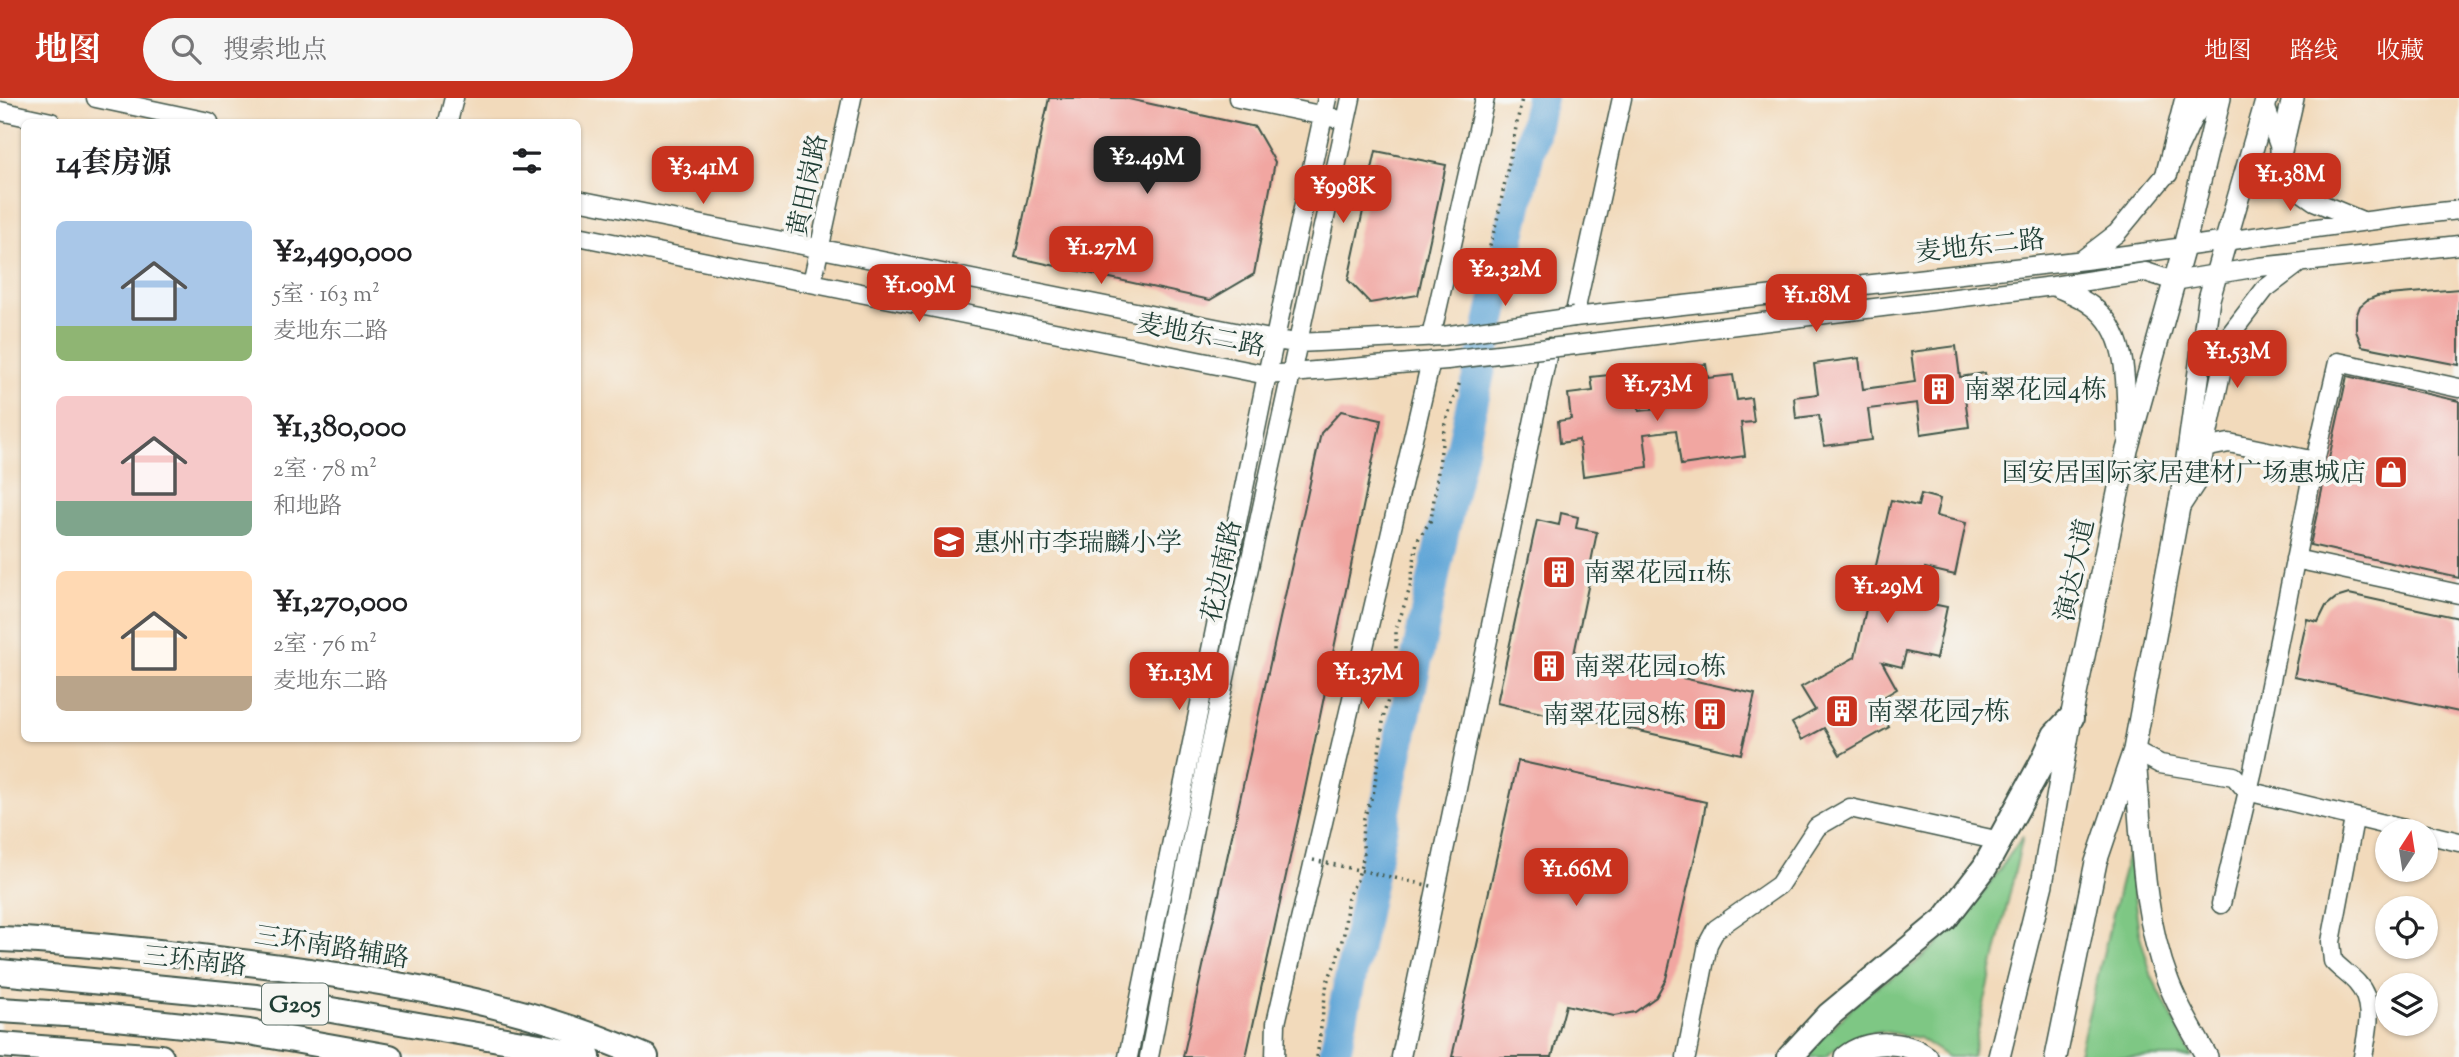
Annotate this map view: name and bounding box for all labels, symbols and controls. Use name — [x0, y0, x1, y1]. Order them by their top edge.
search box — [143, 18, 633, 81]
text: 地图 — [35, 28, 101, 76]
icon: search — [167, 30, 205, 68]
text: 搜索地点 — [223, 33, 327, 70]
text: 地图 — [2204, 35, 2252, 69]
text: 路线 — [2290, 35, 2338, 69]
text: 收藏 — [2376, 35, 2424, 69]
street label: 黄田岗路 — [781, 131, 838, 240]
pin: ¥2.49M — [1090, 136, 1204, 196]
icon: filters — [508, 142, 546, 180]
text: ¥2.49M — [1110, 142, 1184, 175]
text: 14套房源 — [56, 143, 171, 186]
pin: ¥3.41M — [646, 146, 760, 206]
text: ¥3.41M — [668, 152, 738, 185]
pin: ¥1.38M — [2233, 153, 2347, 213]
text: ¥1.38M — [2255, 159, 2325, 192]
pin: ¥998K — [1294, 166, 1392, 225]
text: ¥998K — [1310, 171, 1376, 204]
street label: 麦地东二路 — [1914, 222, 2047, 273]
pin: ¥1.27M — [1044, 226, 1158, 286]
text: ¥2,490,000 — [273, 232, 412, 275]
text: ¥1.27M — [1065, 232, 1137, 265]
pin: ¥2.32M — [1448, 248, 1562, 308]
icon: home — [112, 249, 196, 333]
text: ¥2.32M — [1469, 254, 1541, 287]
pin: ¥1.09M — [862, 264, 976, 324]
text: ¥1.09M — [883, 270, 955, 303]
pin: ¥1.18M — [1759, 274, 1873, 334]
text: 5室 · 163 m² — [273, 279, 380, 312]
text: ¥1.18M — [1782, 280, 1850, 313]
street label: 麦地东二路 — [1133, 306, 1268, 367]
text: 麦地东二路 — [273, 316, 388, 349]
pin: ¥1.53M — [2180, 330, 2294, 390]
text: ¥1.53M — [2204, 336, 2270, 369]
pin: ¥1.73M — [1600, 364, 1714, 423]
text: ¥1.73M — [1622, 369, 1692, 402]
building icon: 南翠花园4栋 — [1920, 370, 1958, 408]
place label: 南翠花园4栋 — [1964, 373, 2107, 410]
text: ¥1,380,000 — [273, 407, 406, 450]
icon: home — [112, 424, 196, 508]
shop icon: 国安居国际家居建材广场惠城店 — [2372, 453, 2410, 491]
text: 2室 · 78 m² — [273, 454, 377, 487]
place label: 国安居国际家居建材广场惠城店 — [2002, 456, 2366, 493]
text: 和地路 — [273, 491, 342, 524]
street label: 演达大道 — [2048, 516, 2105, 625]
street label: 花边南路 — [1195, 517, 1252, 626]
school or university icon: 惠州市李瑞麟小学 — [930, 523, 968, 561]
place label: 惠州市李瑞麟小学 — [974, 526, 1182, 563]
building icon: 南翠花园11栋 — [1540, 553, 1578, 591]
place label: 南翠花园11栋 — [1584, 556, 1732, 593]
pin: ¥1.29M — [1830, 566, 1944, 625]
text: ¥1.29M — [1851, 571, 1923, 604]
text: ¥1,270,000 — [273, 582, 408, 625]
icon: home — [112, 599, 196, 683]
text: 2室 · 76 m² — [273, 629, 377, 662]
building icon: 南翠花园10栋 — [1530, 647, 1568, 685]
place label: 南翠花园10栋 — [1574, 650, 1726, 687]
pin: ¥1.13M — [1122, 652, 1236, 712]
pin: ¥1.37M — [1311, 652, 1425, 711]
text: ¥1.37M — [1333, 657, 1403, 690]
text: ¥1.13M — [1146, 658, 1212, 691]
text: 麦地东二路 — [273, 666, 388, 699]
building icon: 南翠花园7栋 — [1823, 692, 1861, 730]
building icon: 南翠花园8栋 — [1691, 695, 1729, 733]
place label: 南翠花园7栋 — [1867, 695, 2010, 732]
place label: 南翠花园8栋 — [1543, 698, 1686, 735]
north arrow — [2375, 819, 2438, 882]
map controls — [2375, 819, 2438, 1036]
pin: ¥1.66M — [1519, 848, 1633, 908]
text: ¥1.66M — [1540, 854, 1612, 887]
button: locate — [2375, 896, 2438, 959]
street label: 三环南路辅路 — [252, 918, 412, 979]
street label: 三环南路 — [141, 939, 248, 986]
button: layers — [2375, 973, 2438, 1036]
road number: G205 — [262, 983, 328, 1024]

